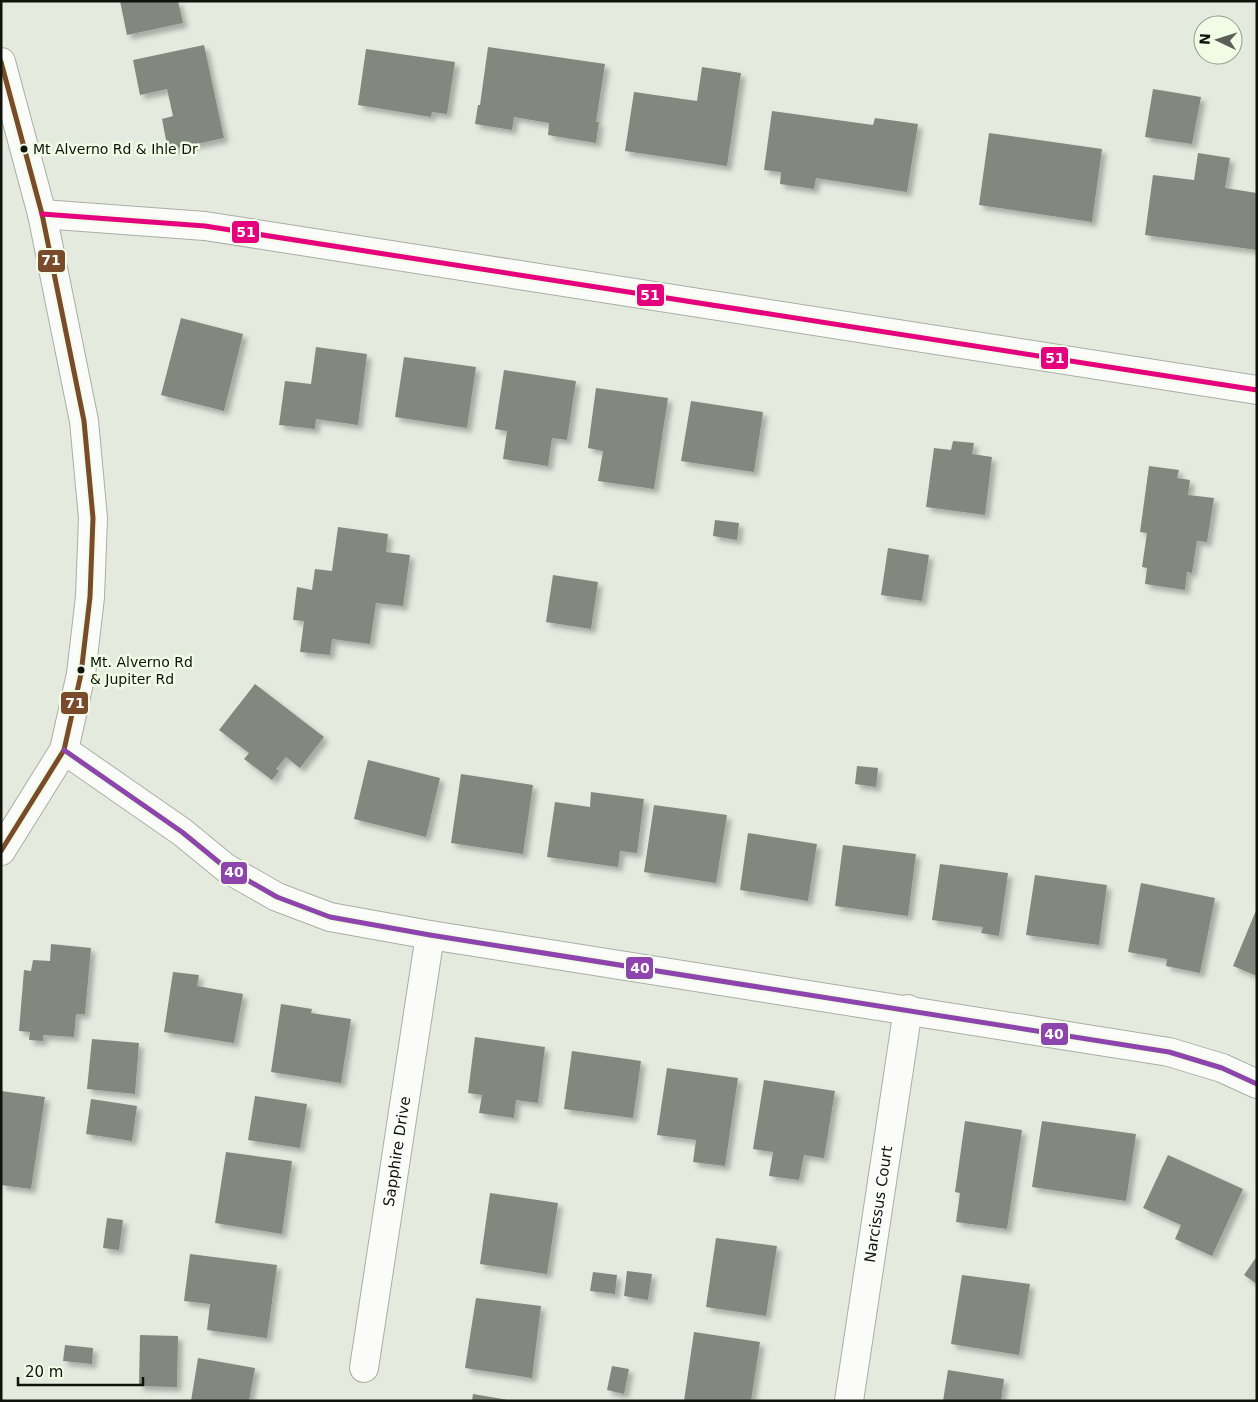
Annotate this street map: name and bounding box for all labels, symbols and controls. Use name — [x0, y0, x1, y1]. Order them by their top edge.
north arrow — [1193, 15, 1243, 65]
text: N — [1197, 33, 1213, 45]
place label: Mt Alverno Rd & Ihle Dr — [33, 141, 198, 157]
marker: Mt Alverno Rd & Ihle Dr — [19, 144, 29, 154]
line badge: 51 — [231, 220, 260, 244]
text: 51 — [236, 224, 256, 240]
line badge: 71 — [37, 249, 66, 273]
text: 71 — [41, 252, 61, 268]
line badge: 51 — [636, 283, 665, 307]
text: 51 — [640, 287, 660, 303]
line badge: 51 — [1040, 346, 1069, 370]
text: 51 — [1045, 350, 1065, 366]
place label: Mt. Alverno Rd & Jupiter Rd — [90, 654, 193, 687]
marker: Mt. Alverno Rd & Jupiter Rd — [76, 665, 86, 675]
line badge: 71 — [60, 691, 89, 715]
text: 71 — [65, 695, 85, 711]
line badge: 40 — [220, 861, 248, 885]
text: 40 — [224, 864, 244, 880]
line badge: 40 — [625, 956, 654, 980]
text: 40 — [630, 960, 650, 976]
line badge: 40 — [1040, 1022, 1069, 1046]
text: 40 — [1044, 1026, 1064, 1042]
street label: Sapphire Drive — [380, 1095, 414, 1208]
street label: Narcissus Court — [861, 1145, 896, 1264]
scale bar — [18, 1354, 142, 1386]
text: 20 m — [25, 1363, 63, 1381]

